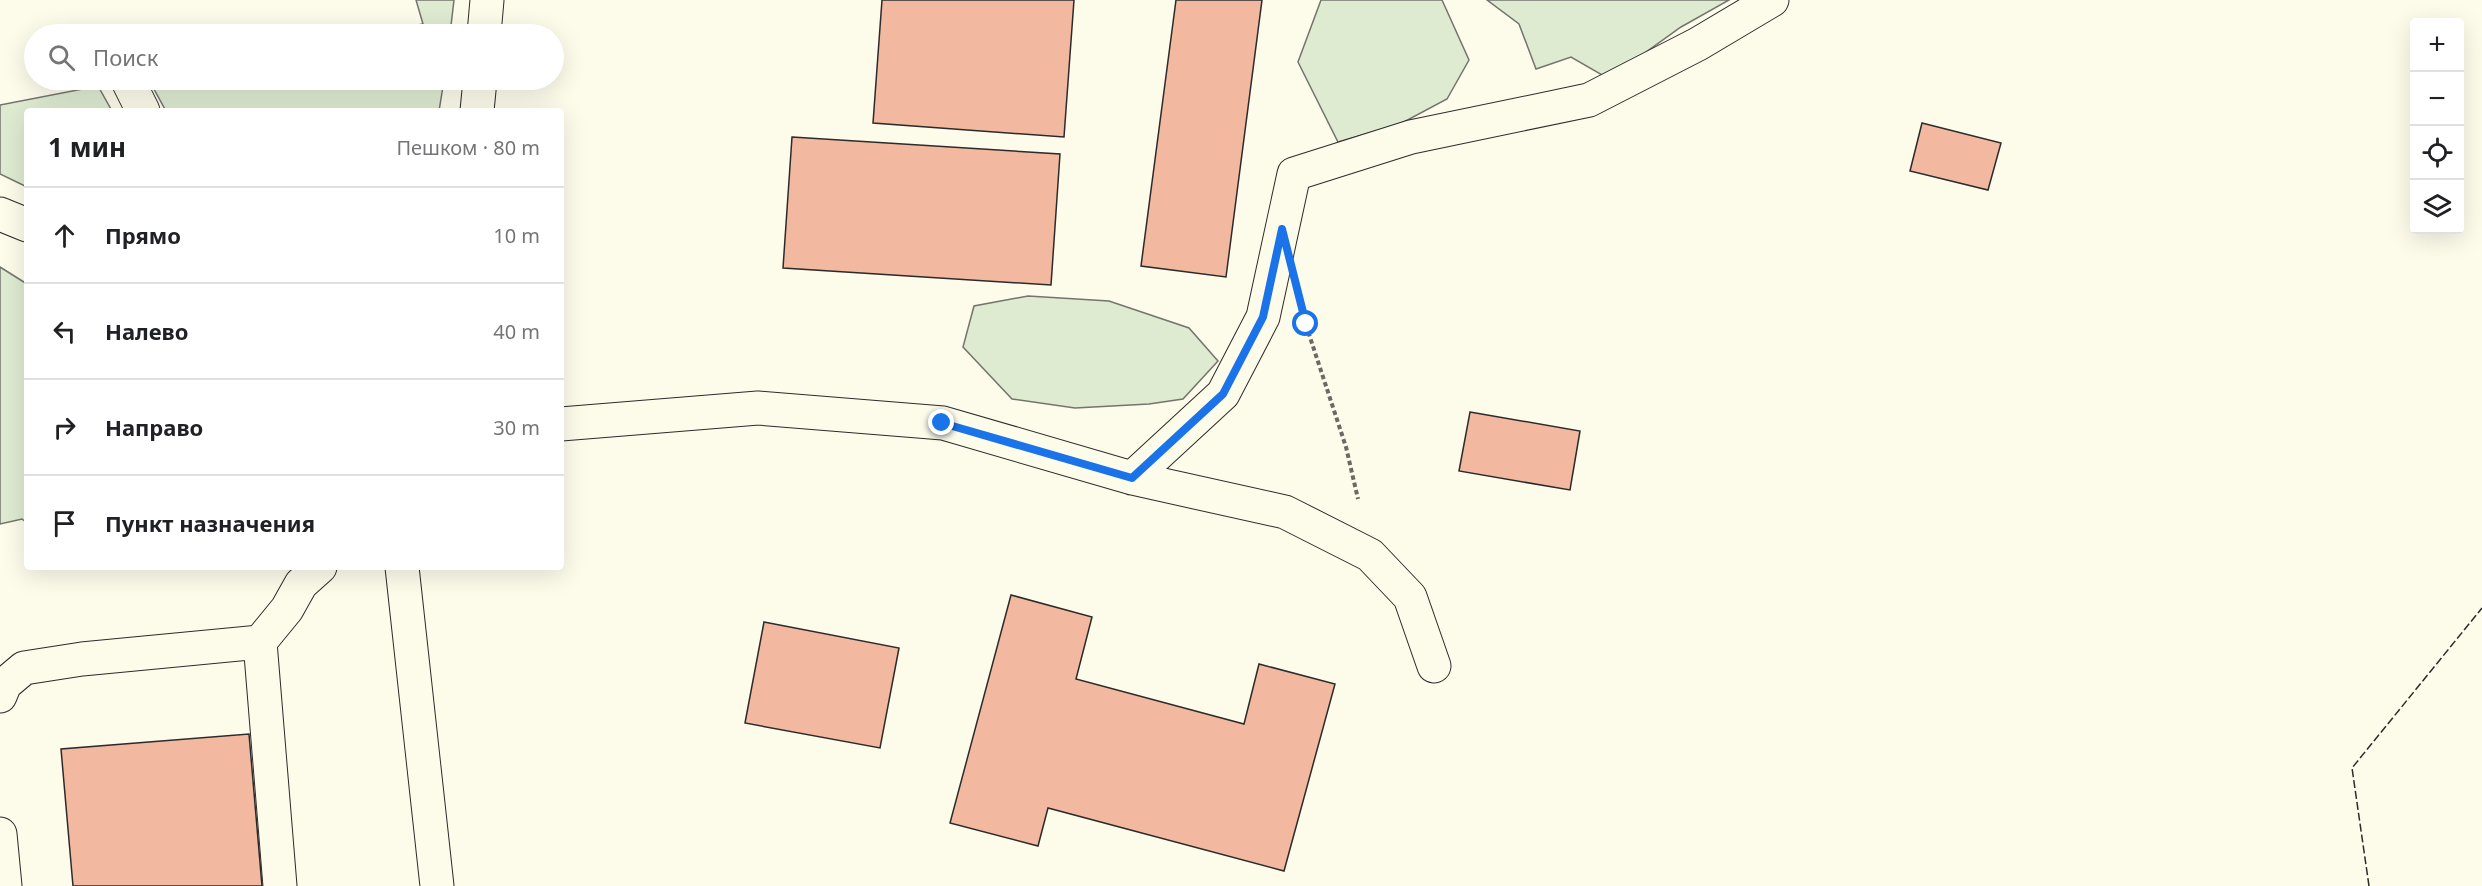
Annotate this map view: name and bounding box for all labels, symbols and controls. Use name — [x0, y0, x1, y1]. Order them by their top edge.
map controls — [2410, 18, 2464, 234]
button: + — [2410, 18, 2464, 72]
search box — [24, 24, 564, 90]
icon: search — [45, 41, 78, 74]
text: Поиск — [93, 42, 158, 72]
button: − — [2410, 72, 2464, 126]
button: locate — [2410, 126, 2464, 180]
text: 1 мин — [48, 129, 126, 165]
text: Пешком · 80 m — [396, 134, 540, 161]
button: layers — [2410, 180, 2464, 234]
icon: ahead — [48, 219, 81, 252]
text: Прямо — [105, 220, 181, 250]
text: 10 m — [493, 222, 540, 249]
route start — [1292, 310, 1318, 336]
icon: left — [48, 315, 81, 348]
text: Налево — [105, 316, 188, 346]
text: 40 m — [493, 318, 540, 345]
route end — [928, 409, 954, 435]
icon: right — [48, 411, 81, 444]
text: Направо — [105, 412, 203, 442]
text: 30 m — [493, 414, 540, 441]
icon: arrive — [48, 507, 81, 540]
text: Пункт назначения — [105, 508, 315, 538]

